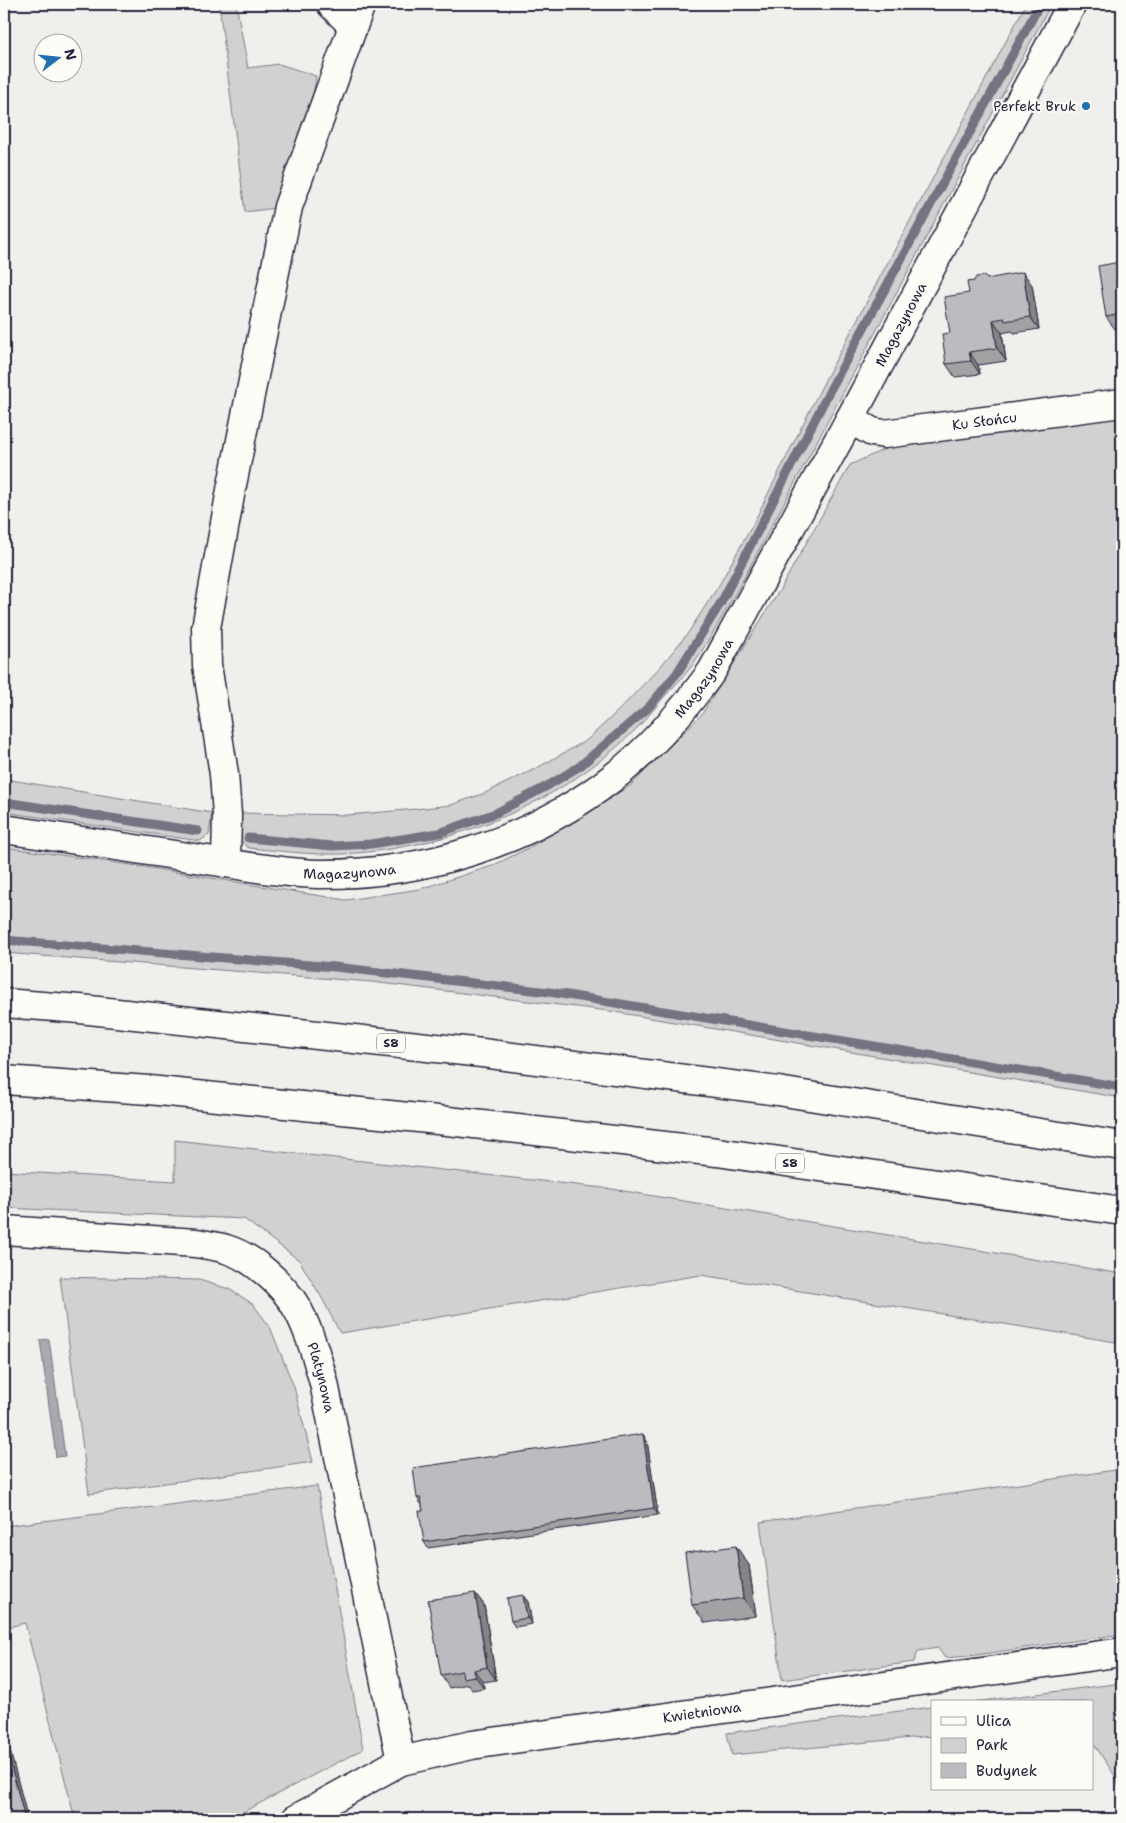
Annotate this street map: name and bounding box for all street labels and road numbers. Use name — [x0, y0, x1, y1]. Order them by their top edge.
street label: Magazynowa — [871, 279, 931, 370]
street label: Ku Słońcu — [951, 408, 1018, 434]
street label: Magazynowa — [670, 635, 737, 722]
street label: Magazynowa — [303, 860, 397, 883]
road number: S8 — [377, 1034, 405, 1052]
road number: S8 — [776, 1154, 804, 1172]
street label: Platynowa — [303, 1340, 339, 1415]
street label: Kwietniowa — [662, 1698, 743, 1727]

